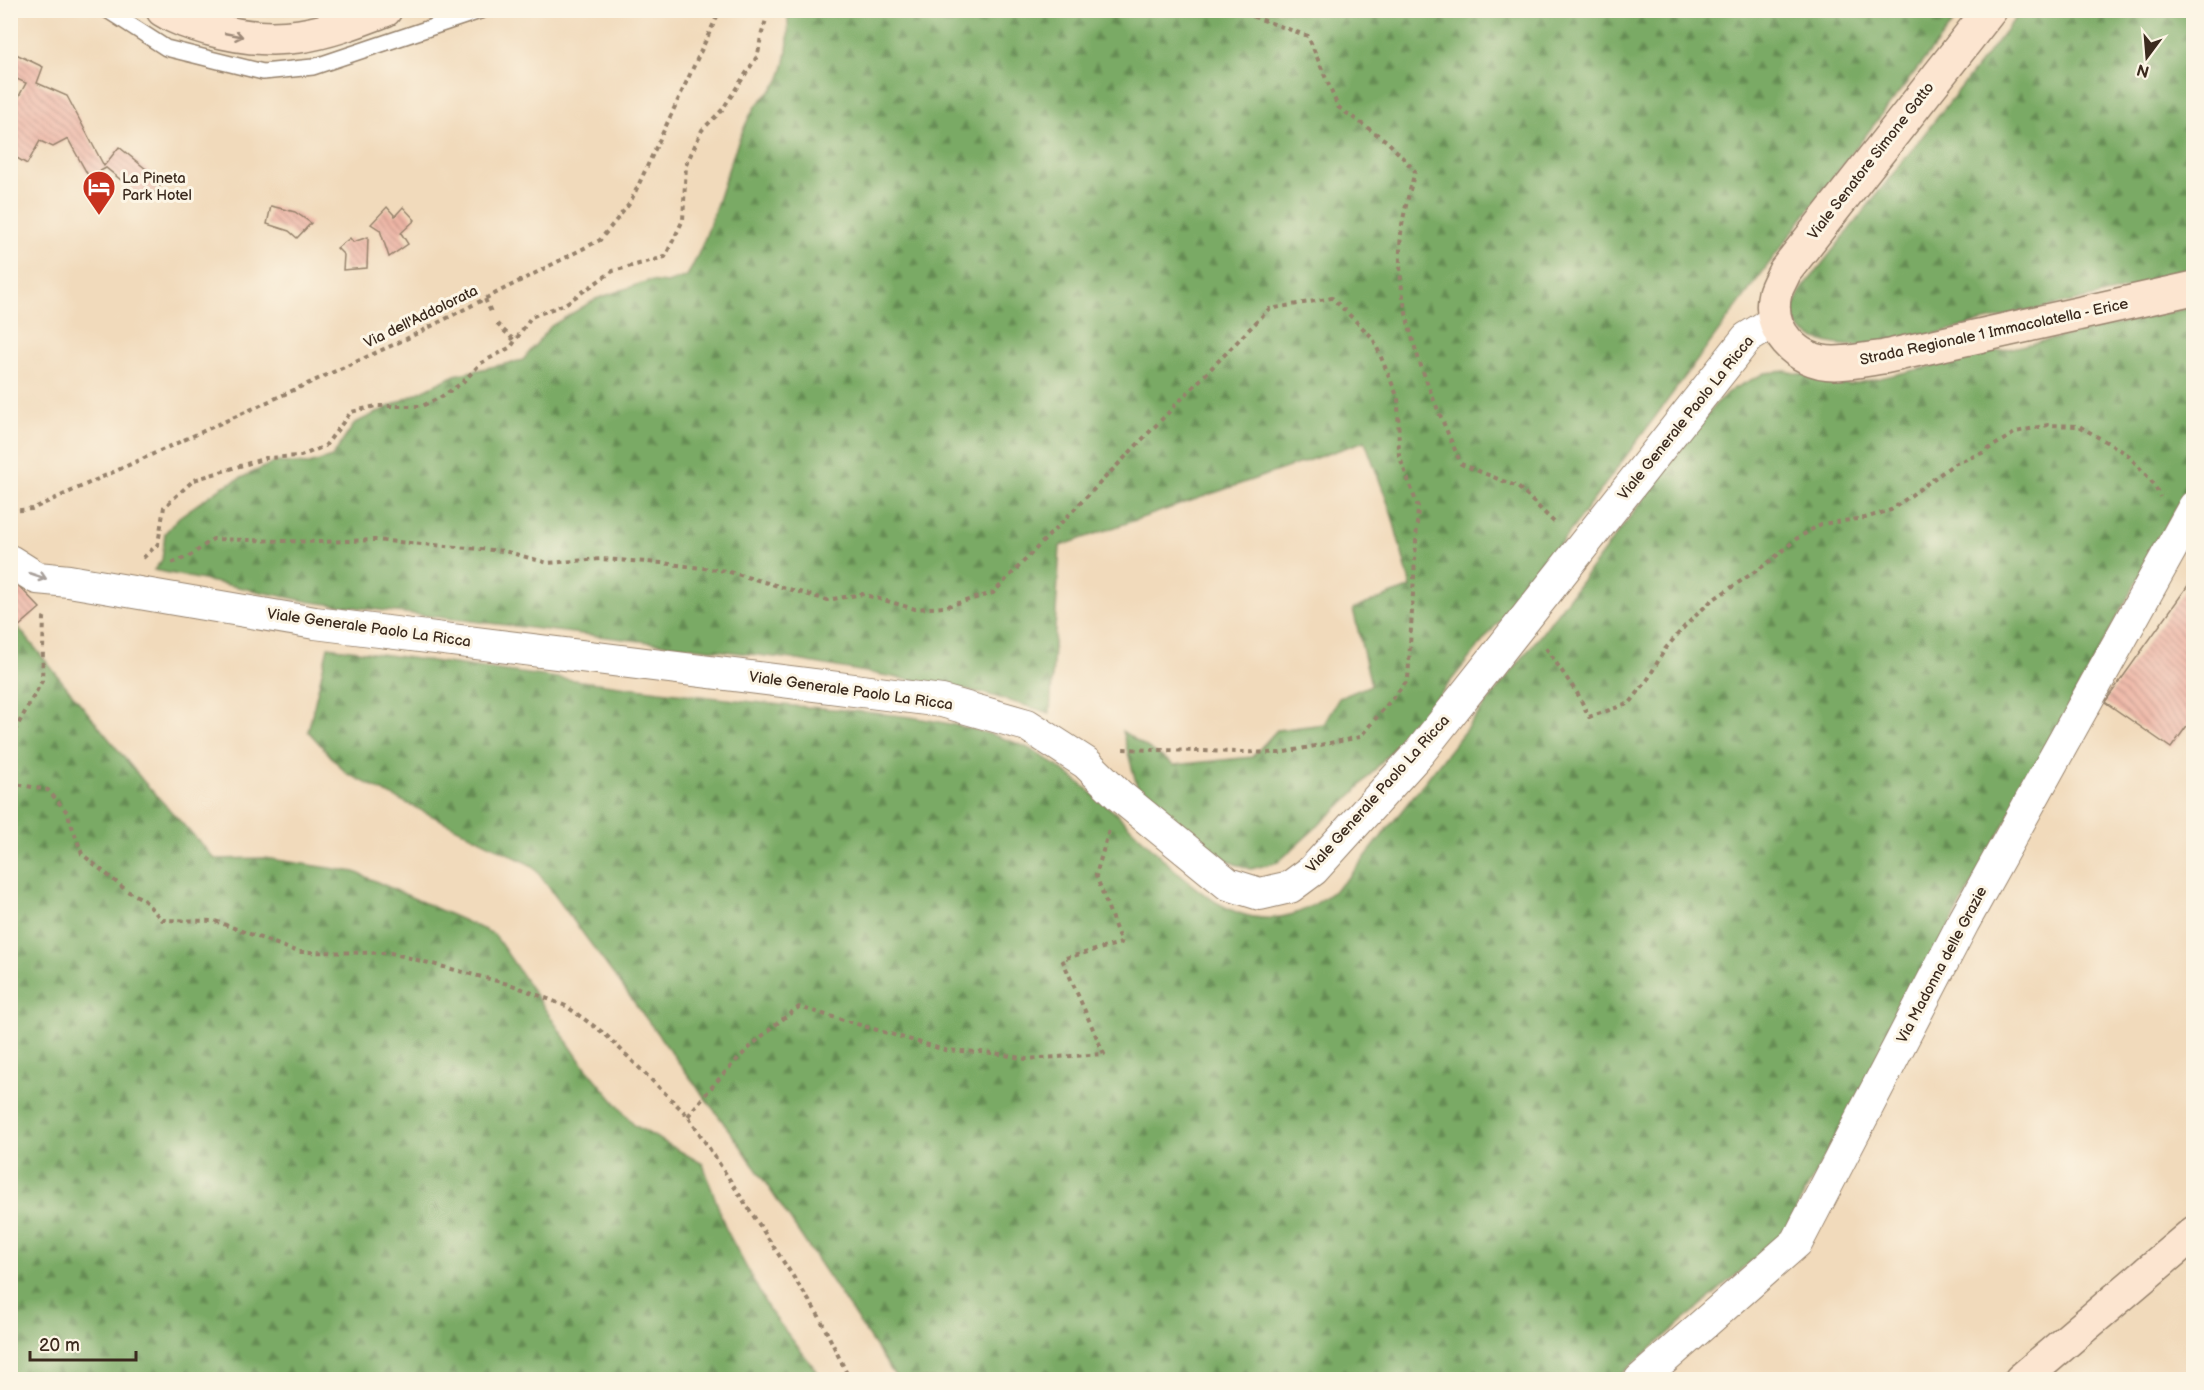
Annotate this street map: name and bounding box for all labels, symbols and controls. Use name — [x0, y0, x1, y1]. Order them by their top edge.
north arrow — [2117, 27, 2177, 87]
one-way arrow — [224, 30, 244, 41]
text: N — [2135, 59, 2152, 81]
street label: Viale Senatore Simone Gatto — [1804, 79, 1938, 243]
hotel icon: La Pineta Park Hotel — [81, 169, 117, 216]
place label: La Pineta Park Hotel — [122, 169, 192, 205]
street label: Via dell'Addolorata — [361, 281, 481, 353]
street label: Strada Regionale 1 Immacolatella - Erice — [1858, 294, 2130, 370]
street label: Viale Generale Paolo La Ricca — [1614, 332, 1758, 504]
one-way arrow — [28, 571, 47, 582]
street label: Viale Generale Paolo La Ricca — [266, 604, 472, 652]
street label: Viale Generale Paolo La Ricca — [748, 667, 954, 715]
street label: Viale Generale Paolo La Ricca — [1302, 711, 1454, 877]
street label: Via Madonna delle Grazie — [1893, 883, 1991, 1047]
scale bar — [30, 1324, 136, 1362]
text: 20 m — [39, 1335, 80, 1356]

